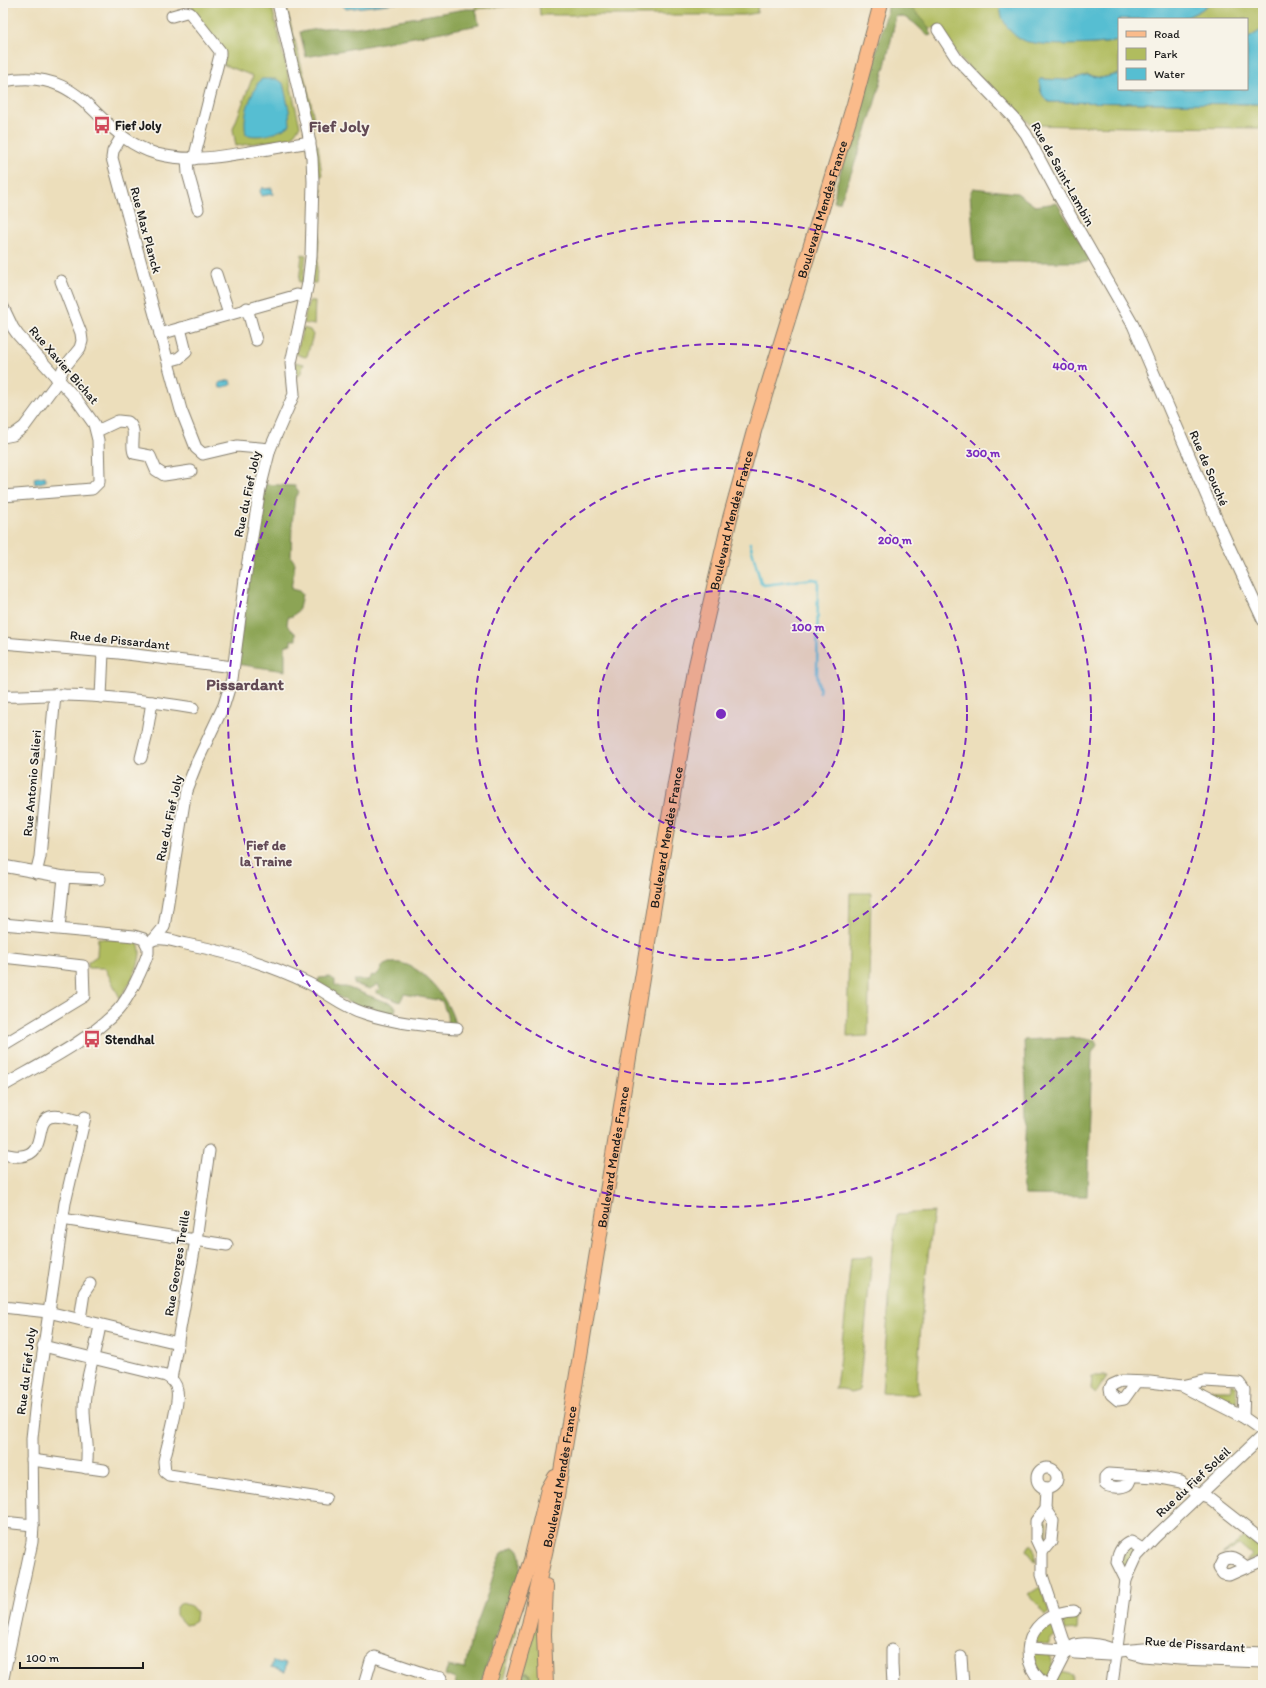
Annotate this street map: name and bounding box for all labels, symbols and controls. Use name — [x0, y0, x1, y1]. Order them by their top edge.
legend — [1118, 18, 1248, 90]
text: Road — [1154, 27, 1180, 41]
text: Park — [1154, 47, 1178, 61]
text: Water — [1154, 67, 1185, 81]
bus stop icon: Fief Joly — [92, 115, 112, 135]
district label: Fief Joly — [309, 116, 370, 137]
place label: Fief Joly — [115, 118, 162, 134]
street label: Rue de Saint-Lambin — [1028, 119, 1098, 229]
street label: Boulevard Mendès France — [794, 138, 850, 280]
street label: Rue Max Planck — [127, 185, 165, 275]
street label: Rue Xavier Bichat — [26, 323, 102, 407]
text: 400 m — [1053, 359, 1088, 373]
street label: Rue de Souché — [1186, 428, 1232, 508]
text: 300 m — [966, 446, 1001, 460]
street label: Rue du Fief Joly — [231, 449, 263, 539]
street label: Boulevard Mendès France — [706, 449, 756, 591]
text: 200 m — [878, 533, 913, 547]
text: 100 m — [791, 620, 825, 634]
street label: Rue de Pissardant — [69, 627, 171, 653]
district label: Pissardant — [206, 674, 285, 694]
centre of rings — [714, 707, 728, 721]
street label: Rue Antonio Salieri — [20, 729, 44, 837]
street label: Boulevard Mendès France — [646, 765, 685, 909]
street label: Rue du Fief Joly — [153, 773, 185, 863]
district label: Fief de la Traine — [240, 837, 293, 870]
bus stop icon: Stendhal — [82, 1029, 102, 1049]
place label: Stendhal — [105, 1032, 155, 1047]
street label: Boulevard Mendès France — [594, 1085, 632, 1229]
street label: Rue Georges Treille — [161, 1209, 193, 1317]
street label: Rue du Fief Joly — [13, 1326, 39, 1416]
street label: Boulevard Mendès France — [539, 1405, 579, 1549]
street label: Rue du Fief Soleil — [1153, 1443, 1234, 1520]
street label: Rue de Pissardant — [1144, 1633, 1246, 1655]
scale bar — [20, 1644, 143, 1670]
text: 100 m — [26, 1651, 59, 1665]

